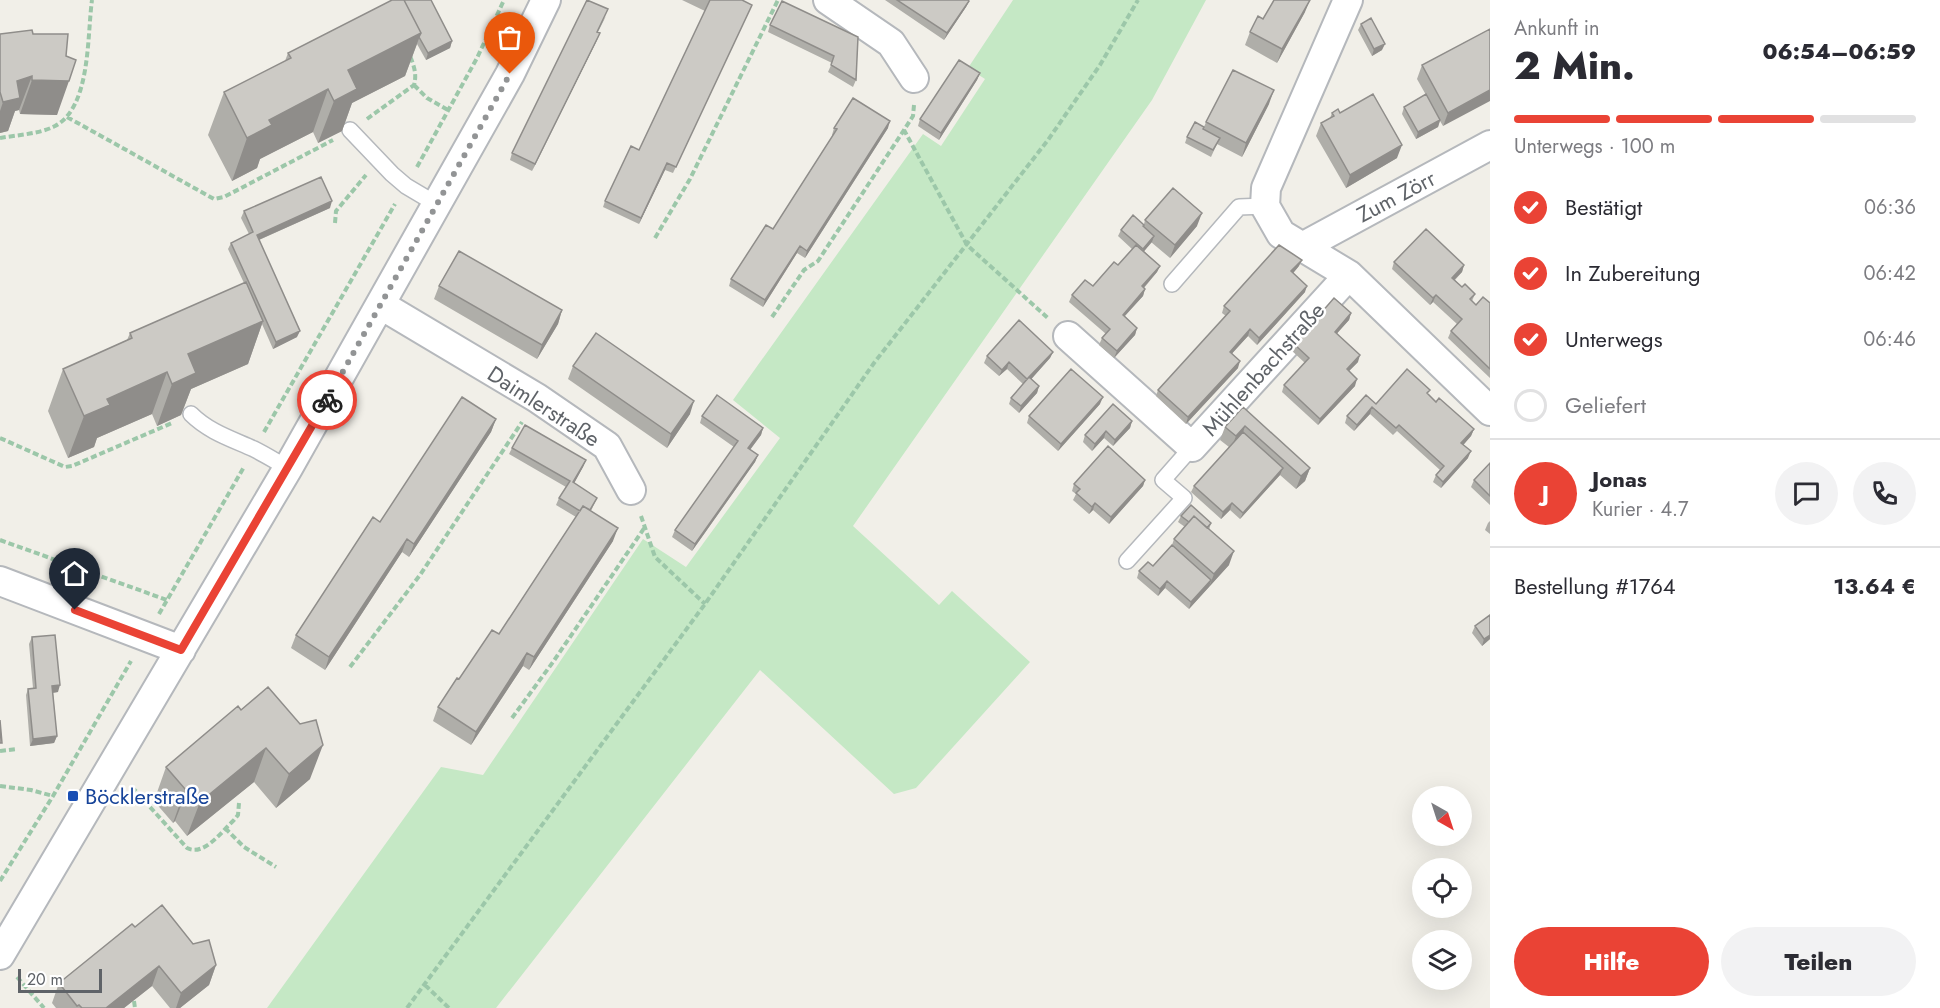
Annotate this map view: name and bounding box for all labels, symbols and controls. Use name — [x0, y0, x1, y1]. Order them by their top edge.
pin — [484, 12, 535, 74]
text: Ankunft in — [1514, 14, 1600, 43]
icon: bag — [493, 21, 526, 54]
text: 06:54–06:59 — [1763, 35, 1916, 67]
text: 2 Min. — [1514, 37, 1635, 94]
text: Unterwegs · 100 m — [1514, 132, 1675, 161]
street label: Zum Zörr — [1351, 162, 1441, 230]
icon: check — [1514, 191, 1547, 224]
text: Bestätigt — [1565, 191, 1642, 223]
text: 06:36 — [1864, 193, 1916, 222]
icon: check — [1514, 257, 1547, 290]
text: In Zubereitung — [1565, 257, 1700, 289]
text: 06:42 — [1863, 259, 1916, 288]
street label: Mühlenbachstraße — [1194, 295, 1332, 443]
icon: check — [1514, 323, 1547, 356]
text: Unterwegs — [1565, 323, 1663, 355]
text: 06:46 — [1863, 325, 1916, 354]
street label: Daimlerstraße — [481, 358, 607, 454]
courier — [297, 370, 357, 430]
icon: bike — [311, 384, 344, 417]
text: Geliefert — [1565, 389, 1646, 421]
button: chat — [1775, 462, 1838, 525]
button: phone — [1853, 462, 1916, 525]
text: Jonas — [1592, 463, 1647, 495]
text: J — [1542, 477, 1549, 509]
text: Kurier · 4.7 — [1592, 495, 1689, 524]
pin — [49, 548, 100, 610]
icon: home — [58, 557, 91, 590]
text: Bestellung #1764 — [1514, 570, 1676, 602]
text: 13.64 € — [1833, 570, 1916, 602]
place label: Böcklerstraße — [85, 780, 209, 812]
north arrow — [1412, 786, 1472, 846]
map controls — [1412, 786, 1472, 990]
marker: Böcklerstraße — [66, 789, 80, 803]
button: locate — [1412, 858, 1472, 918]
button: Hilfe — [1514, 927, 1709, 996]
button: Teilen — [1721, 927, 1916, 996]
button: layers — [1412, 930, 1472, 990]
scale bar — [18, 966, 102, 994]
text: 20 m — [27, 968, 63, 991]

